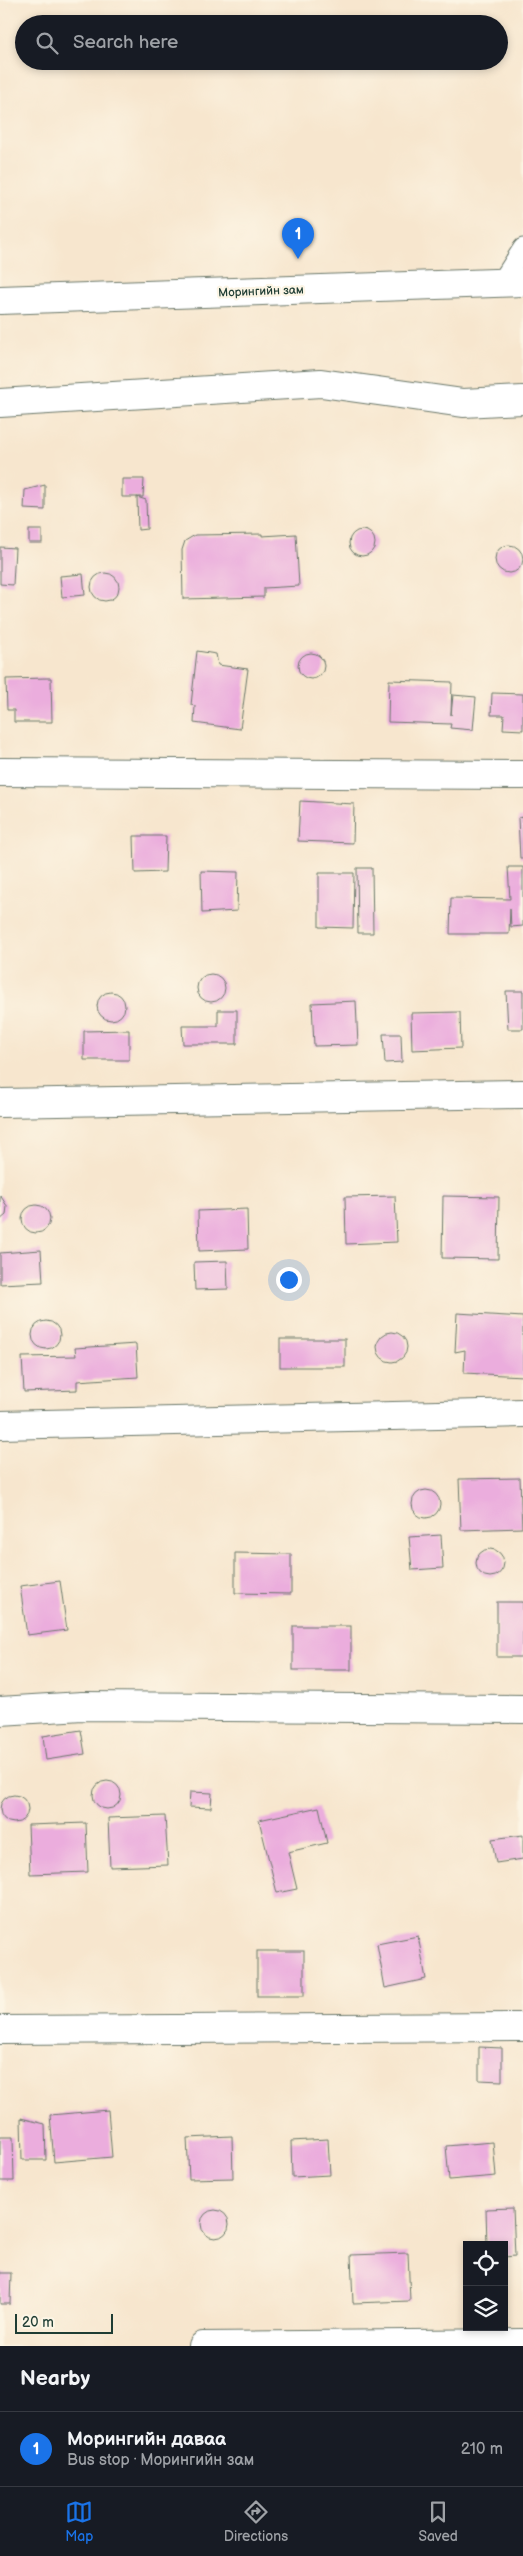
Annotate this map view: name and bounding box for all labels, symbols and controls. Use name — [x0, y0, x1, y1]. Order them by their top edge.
search box — [15, 15, 508, 70]
icon: search — [33, 29, 61, 57]
text: Search here — [73, 31, 178, 54]
pin: 1 — [282, 218, 314, 259]
street label: Морингийн зам — [218, 283, 304, 300]
your location — [276, 1267, 302, 1293]
map controls — [463, 2241, 508, 2331]
button: locate — [463, 2241, 508, 2286]
button: layers — [463, 2286, 508, 2331]
scale bar — [15, 2311, 112, 2334]
text: 20 m — [22, 2314, 54, 2331]
text: Nearby — [20, 2366, 90, 2391]
text: Морингийн даваа — [67, 2428, 226, 2451]
text: 1 — [33, 2440, 39, 2459]
text: 210 m — [461, 2440, 503, 2459]
text: Bus stop · Морингийн зам — [67, 2451, 254, 2470]
tab: Map — [65, 2498, 93, 2545]
tab: Directions — [224, 2498, 288, 2545]
tab: Saved — [418, 2498, 458, 2545]

